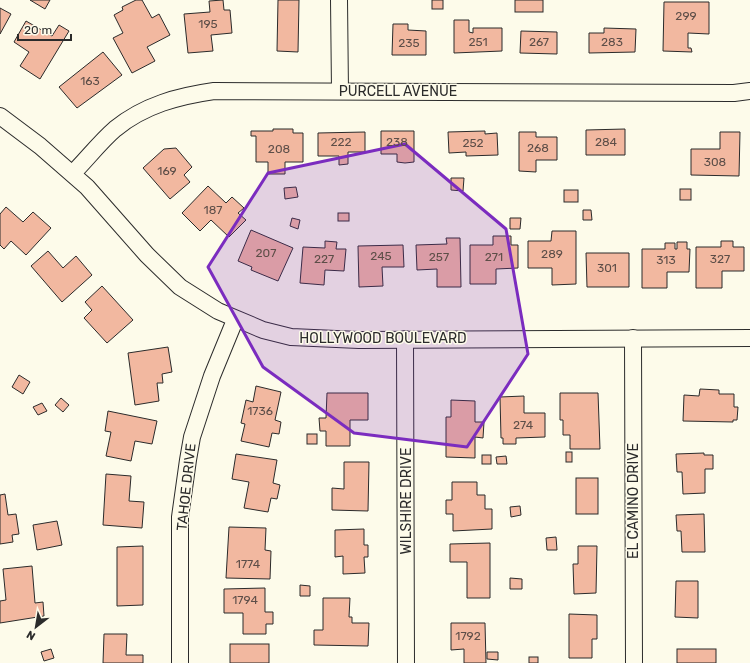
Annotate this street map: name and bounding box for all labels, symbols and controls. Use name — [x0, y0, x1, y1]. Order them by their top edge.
house number: 299 — [675, 9, 697, 23]
scale bar — [18, 16, 71, 42]
house number: 195 — [198, 17, 218, 31]
text: 20 m — [24, 23, 52, 37]
house number: 251 — [468, 35, 488, 49]
house number: 267 — [529, 35, 549, 49]
house number: 283 — [601, 35, 623, 49]
house number: 235 — [398, 36, 420, 50]
house number: 163 — [80, 74, 100, 88]
street label: PURCELL AVENUE — [339, 83, 457, 100]
house number: 222 — [330, 135, 352, 149]
house number: 238 — [386, 135, 408, 149]
house number: 284 — [595, 135, 618, 149]
house number: 252 — [462, 136, 484, 150]
house number: 268 — [527, 141, 549, 155]
house number: 208 — [268, 142, 290, 156]
house number: 308 — [704, 155, 726, 169]
house number: 169 — [157, 164, 177, 178]
house number: 187 — [204, 203, 222, 217]
house number: 207 — [256, 246, 276, 260]
house number: 289 — [541, 247, 563, 261]
house number: 245 — [370, 249, 392, 263]
house number: 257 — [429, 250, 449, 264]
house number: 271 — [485, 250, 503, 264]
house number: 227 — [314, 252, 334, 266]
house number: 327 — [710, 252, 730, 266]
house number: 313 — [656, 253, 676, 267]
house number: 301 — [597, 261, 617, 275]
street label: HOLLYWOOD BOULEVARD — [299, 330, 467, 347]
house number: 1736 — [247, 404, 273, 418]
house number: 274 — [513, 418, 534, 432]
street label: TAHOE DRIVE — [173, 442, 200, 532]
street label: EL CAMINO DRIVE — [625, 443, 642, 559]
street label: WILSHIRE DRIVE — [398, 448, 415, 554]
house number: 1774 — [236, 557, 261, 571]
house number: 1794 — [232, 593, 258, 607]
north arrow — [16, 607, 56, 647]
text: N — [24, 627, 38, 643]
house number: 1792 — [455, 629, 481, 643]

